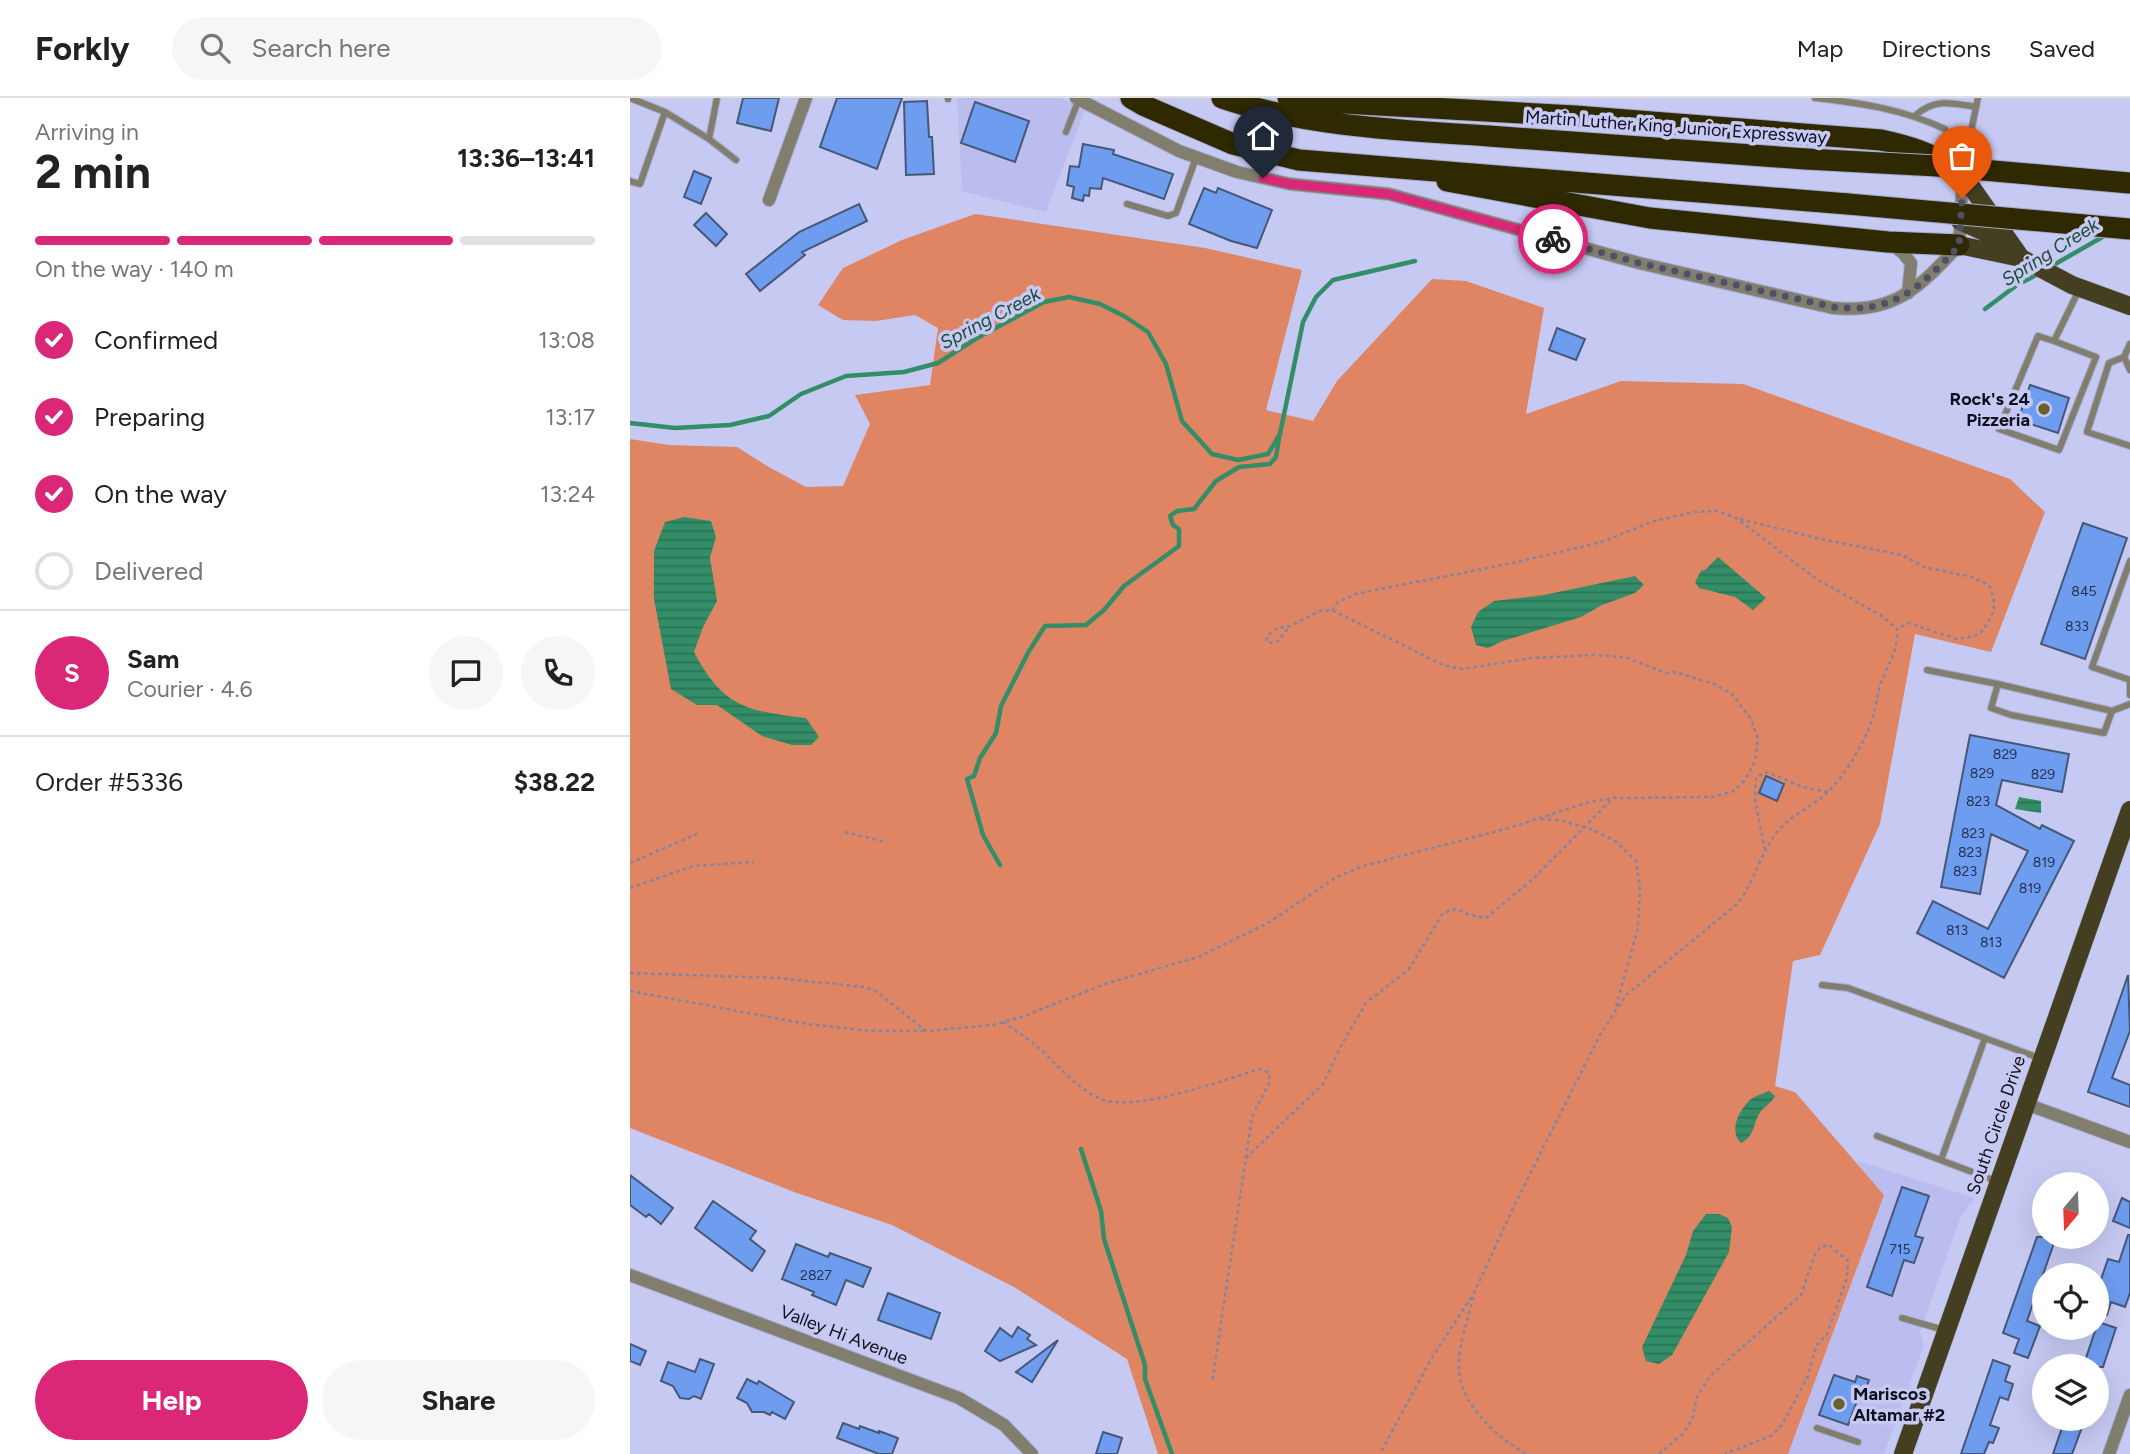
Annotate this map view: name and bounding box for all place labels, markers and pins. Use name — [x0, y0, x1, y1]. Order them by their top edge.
pin — [1233, 106, 1293, 178]
pin — [1932, 126, 1992, 198]
place label: Rock's 24 Pizzeria — [1950, 388, 2030, 431]
marker: Rock's 24 Pizzeria — [2036, 401, 2052, 417]
place label: Mariscos Altamar #2 — [1853, 1383, 1945, 1426]
marker: Mariscos Altamar #2 — [1831, 1396, 1847, 1412]

